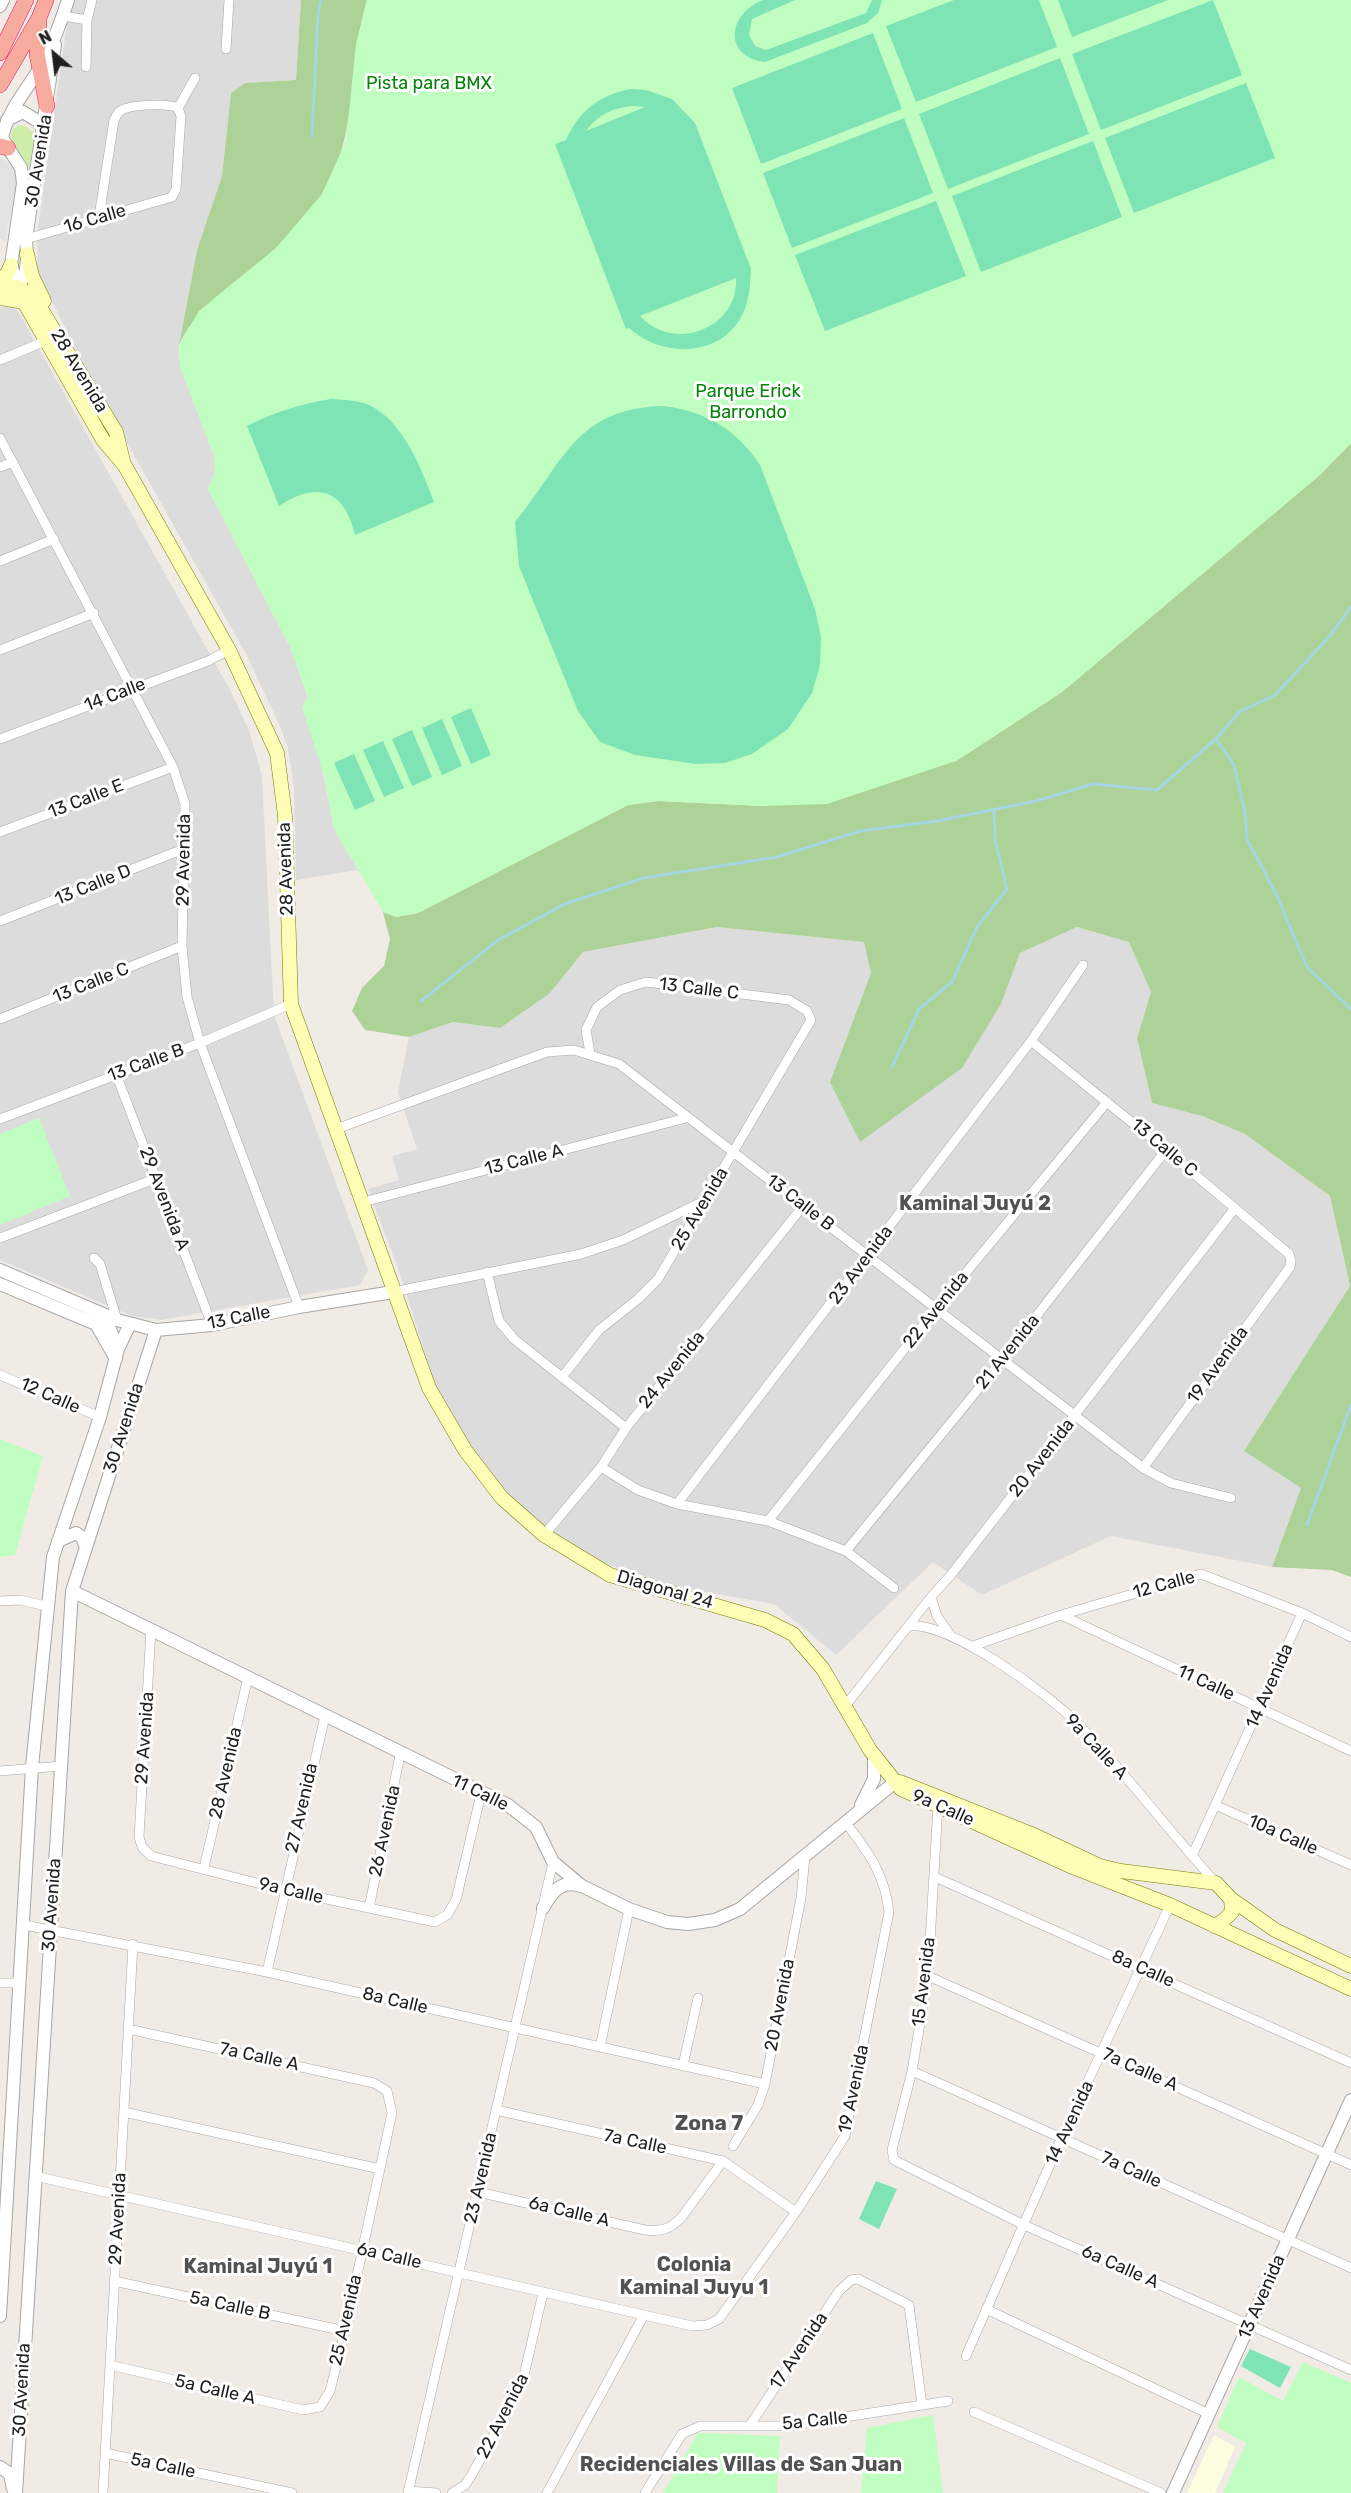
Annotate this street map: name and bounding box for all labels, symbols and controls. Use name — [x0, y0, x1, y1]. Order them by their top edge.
north arrow — [24, 24, 84, 84]
text: N — [36, 27, 55, 49]
park label: Pista para BMX — [366, 73, 492, 95]
street label: 30 Avenida — [21, 113, 57, 209]
street label: 16 Calle — [61, 200, 129, 238]
street label: 28 Avenida — [46, 325, 112, 417]
park label: Parque Erick Barrondo — [695, 381, 801, 424]
street label: 14 Calle — [81, 673, 149, 717]
street label: 13 Calle E — [45, 775, 127, 823]
street label: 29 Avenida — [172, 813, 196, 907]
street label: 28 Avenida — [274, 822, 298, 916]
street label: 13 Calle D — [52, 860, 134, 910]
street label: 13 Calle C — [50, 958, 132, 1008]
street label: 13 Calle C — [658, 973, 740, 1005]
street label: 13 Calle B — [105, 1039, 187, 1087]
street label: 13 Calle C — [1126, 1114, 1202, 1182]
street label: 13 Calle A — [483, 1140, 565, 1180]
street label: 29 Avenida A — [134, 1144, 194, 1254]
street label: 25 Avenida — [667, 1164, 733, 1254]
street label: 13 Calle B — [762, 1170, 838, 1236]
district label: Kaminal Juyú 2 — [899, 1192, 1051, 1216]
street label: 23 Avenida — [824, 1221, 898, 1309]
street label: 22 Avenida — [898, 1267, 974, 1353]
street label: 13 Calle — [206, 1301, 272, 1335]
street label: 21 Avenida — [971, 1310, 1045, 1394]
street label: 19 Avenida — [1183, 1322, 1253, 1408]
street label: 24 Avenida — [634, 1327, 710, 1413]
street label: 12 Calle — [17, 1373, 83, 1419]
street label: 30 Avenida — [99, 1380, 149, 1476]
street label: 20 Avenida — [1005, 1414, 1079, 1502]
street label: Diagonal 24 — [614, 1566, 716, 1614]
street label: 12 Calle — [1131, 1566, 1197, 1604]
street label: 14 Avenida — [1242, 1640, 1298, 1732]
street label: 11 Calle — [1174, 1660, 1238, 1706]
street label: 29 Avenida — [131, 1691, 159, 1785]
street label: 9a Calle A — [1060, 1710, 1132, 1784]
street label: 28 Avenida — [205, 1725, 247, 1821]
street label: 27 Avenida — [281, 1761, 323, 1855]
street label: 11 Calle — [448, 1770, 512, 1816]
street label: 26 Avenida — [365, 1783, 405, 1879]
street label: 9a Calle — [909, 1785, 977, 1831]
street label: 10a Calle — [1245, 1810, 1321, 1860]
street label: 30 Avenida — [38, 1857, 66, 1953]
street label: 9a Calle — [257, 1873, 325, 1909]
street label: 15 Avenida — [908, 1936, 940, 2028]
street label: 8a Calle — [1108, 1946, 1178, 1992]
street label: 20 Avenida — [760, 1957, 800, 2053]
street label: 8a Calle — [360, 1983, 430, 2019]
street label: 7a Calle A — [217, 2038, 301, 2076]
street label: 19 Avenida — [834, 2043, 874, 2135]
street label: 7a Calle A — [1099, 2044, 1181, 2096]
street label: 14 Avenida — [1041, 2077, 1099, 2169]
district label: Zona 7 — [675, 2111, 743, 2137]
street label: 7a Calle — [601, 2125, 669, 2159]
street label: 23 Avenida — [460, 2130, 502, 2226]
street label: 7a Calle — [1097, 2147, 1165, 2193]
street label: 29 Avenida — [105, 2172, 131, 2266]
street label: 6a Calle A — [526, 2192, 612, 2232]
street label: 6a Calle — [354, 2238, 424, 2274]
street label: 6a Calle A — [1078, 2240, 1162, 2294]
street label: 13 Avenida — [1234, 2251, 1290, 2343]
district label: Colonia Kaminal Juyu 1 — [620, 2253, 768, 2300]
district label: Kaminal Juyú 1 — [184, 2255, 332, 2279]
street label: 25 Avenida — [325, 2272, 367, 2368]
street label: 5a Calle B — [188, 2287, 272, 2325]
street label: 17 Avenida — [765, 2308, 833, 2394]
street label: 30 Avenida — [9, 2343, 35, 2437]
street label: 5a Calle A — [172, 2370, 258, 2410]
street label: 22 Avenida — [472, 2370, 534, 2462]
street label: 5a Calle — [781, 2407, 849, 2435]
street label: 5a Calle — [129, 2449, 197, 2483]
district label: Recidenciales Villas de San Juan — [580, 2453, 902, 2477]

